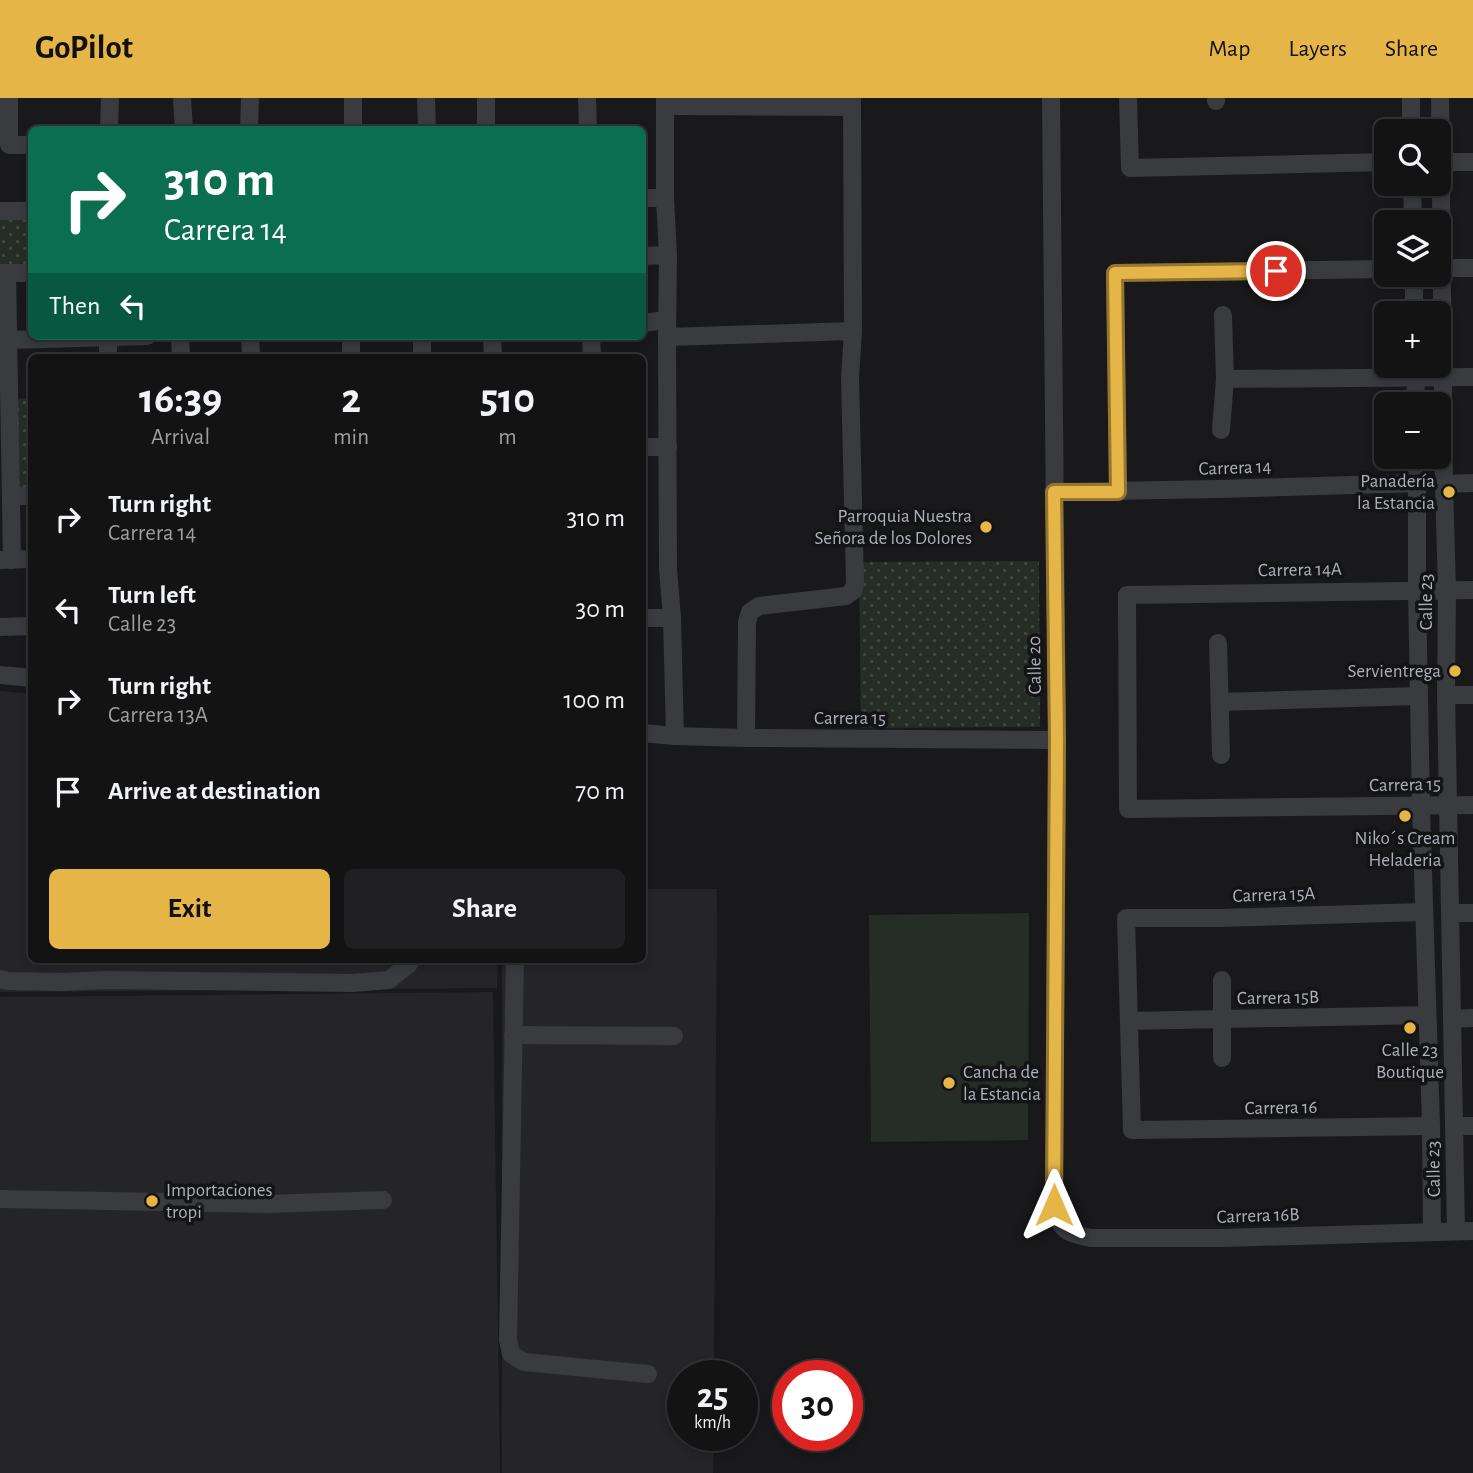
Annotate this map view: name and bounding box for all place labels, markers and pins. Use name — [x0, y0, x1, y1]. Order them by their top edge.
pin — [1246, 241, 1306, 301]
place label: Panadería la Estancia — [1357, 472, 1435, 513]
marker: Panadería la Estancia — [1441, 484, 1457, 500]
place label: Parroquia Nuestra Señora de los Dolores — [815, 507, 972, 548]
marker: Parroquia Nuestra Señora de los Dolores — [978, 519, 994, 535]
place label: Servientrega — [1348, 662, 1441, 681]
marker: Servientrega — [1447, 663, 1463, 679]
marker: Niko´s Cream Heladeria — [1397, 808, 1413, 824]
place label: Niko´s Cream Heladeria — [1355, 829, 1456, 870]
marker: Calle 23 Boutique — [1402, 1020, 1418, 1036]
place label: Calle 23 Boutique — [1376, 1041, 1444, 1082]
place label: Cancha de la Estancia — [963, 1063, 1041, 1104]
marker: Cancha de la Estancia — [941, 1075, 957, 1091]
place label: Importaciones tropi — [166, 1181, 273, 1222]
marker: Importaciones tropi — [144, 1193, 160, 1209]

